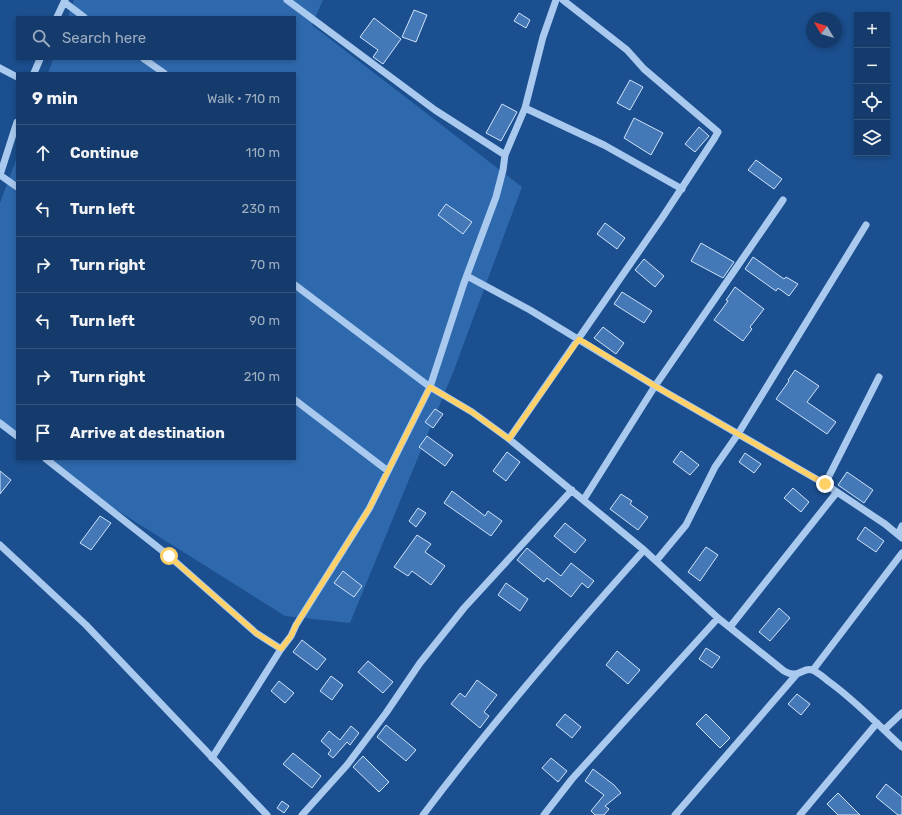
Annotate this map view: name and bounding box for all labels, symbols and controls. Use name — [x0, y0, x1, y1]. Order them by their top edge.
north arrow — [806, 12, 842, 48]
map controls — [854, 12, 890, 156]
button: + — [854, 12, 890, 48]
search box — [16, 16, 296, 60]
icon: search — [30, 27, 52, 49]
text: Search here — [62, 29, 146, 47]
button: − — [854, 48, 890, 84]
button: locate — [854, 84, 890, 120]
text: 9 min — [32, 88, 78, 108]
text: Walk · 710 m — [207, 91, 280, 106]
button: layers — [854, 120, 890, 156]
icon: ahead — [32, 142, 54, 164]
text: Continue — [70, 144, 139, 162]
text: 110 m — [246, 145, 280, 160]
icon: left — [32, 198, 54, 220]
text: Turn left — [70, 200, 135, 218]
text: 230 m — [242, 201, 280, 216]
icon: right — [32, 254, 54, 276]
text: Turn right — [70, 256, 145, 274]
text: 70 m — [250, 257, 280, 272]
icon: left — [32, 310, 54, 332]
text: Turn left — [70, 312, 135, 330]
text: 90 m — [249, 313, 280, 328]
icon: right — [32, 366, 54, 388]
text: Turn right — [70, 368, 145, 386]
text: 210 m — [244, 369, 280, 384]
icon: arrive — [32, 422, 54, 444]
text: Arrive at destination — [70, 424, 225, 442]
route end — [816, 475, 834, 493]
route start — [160, 547, 178, 565]

